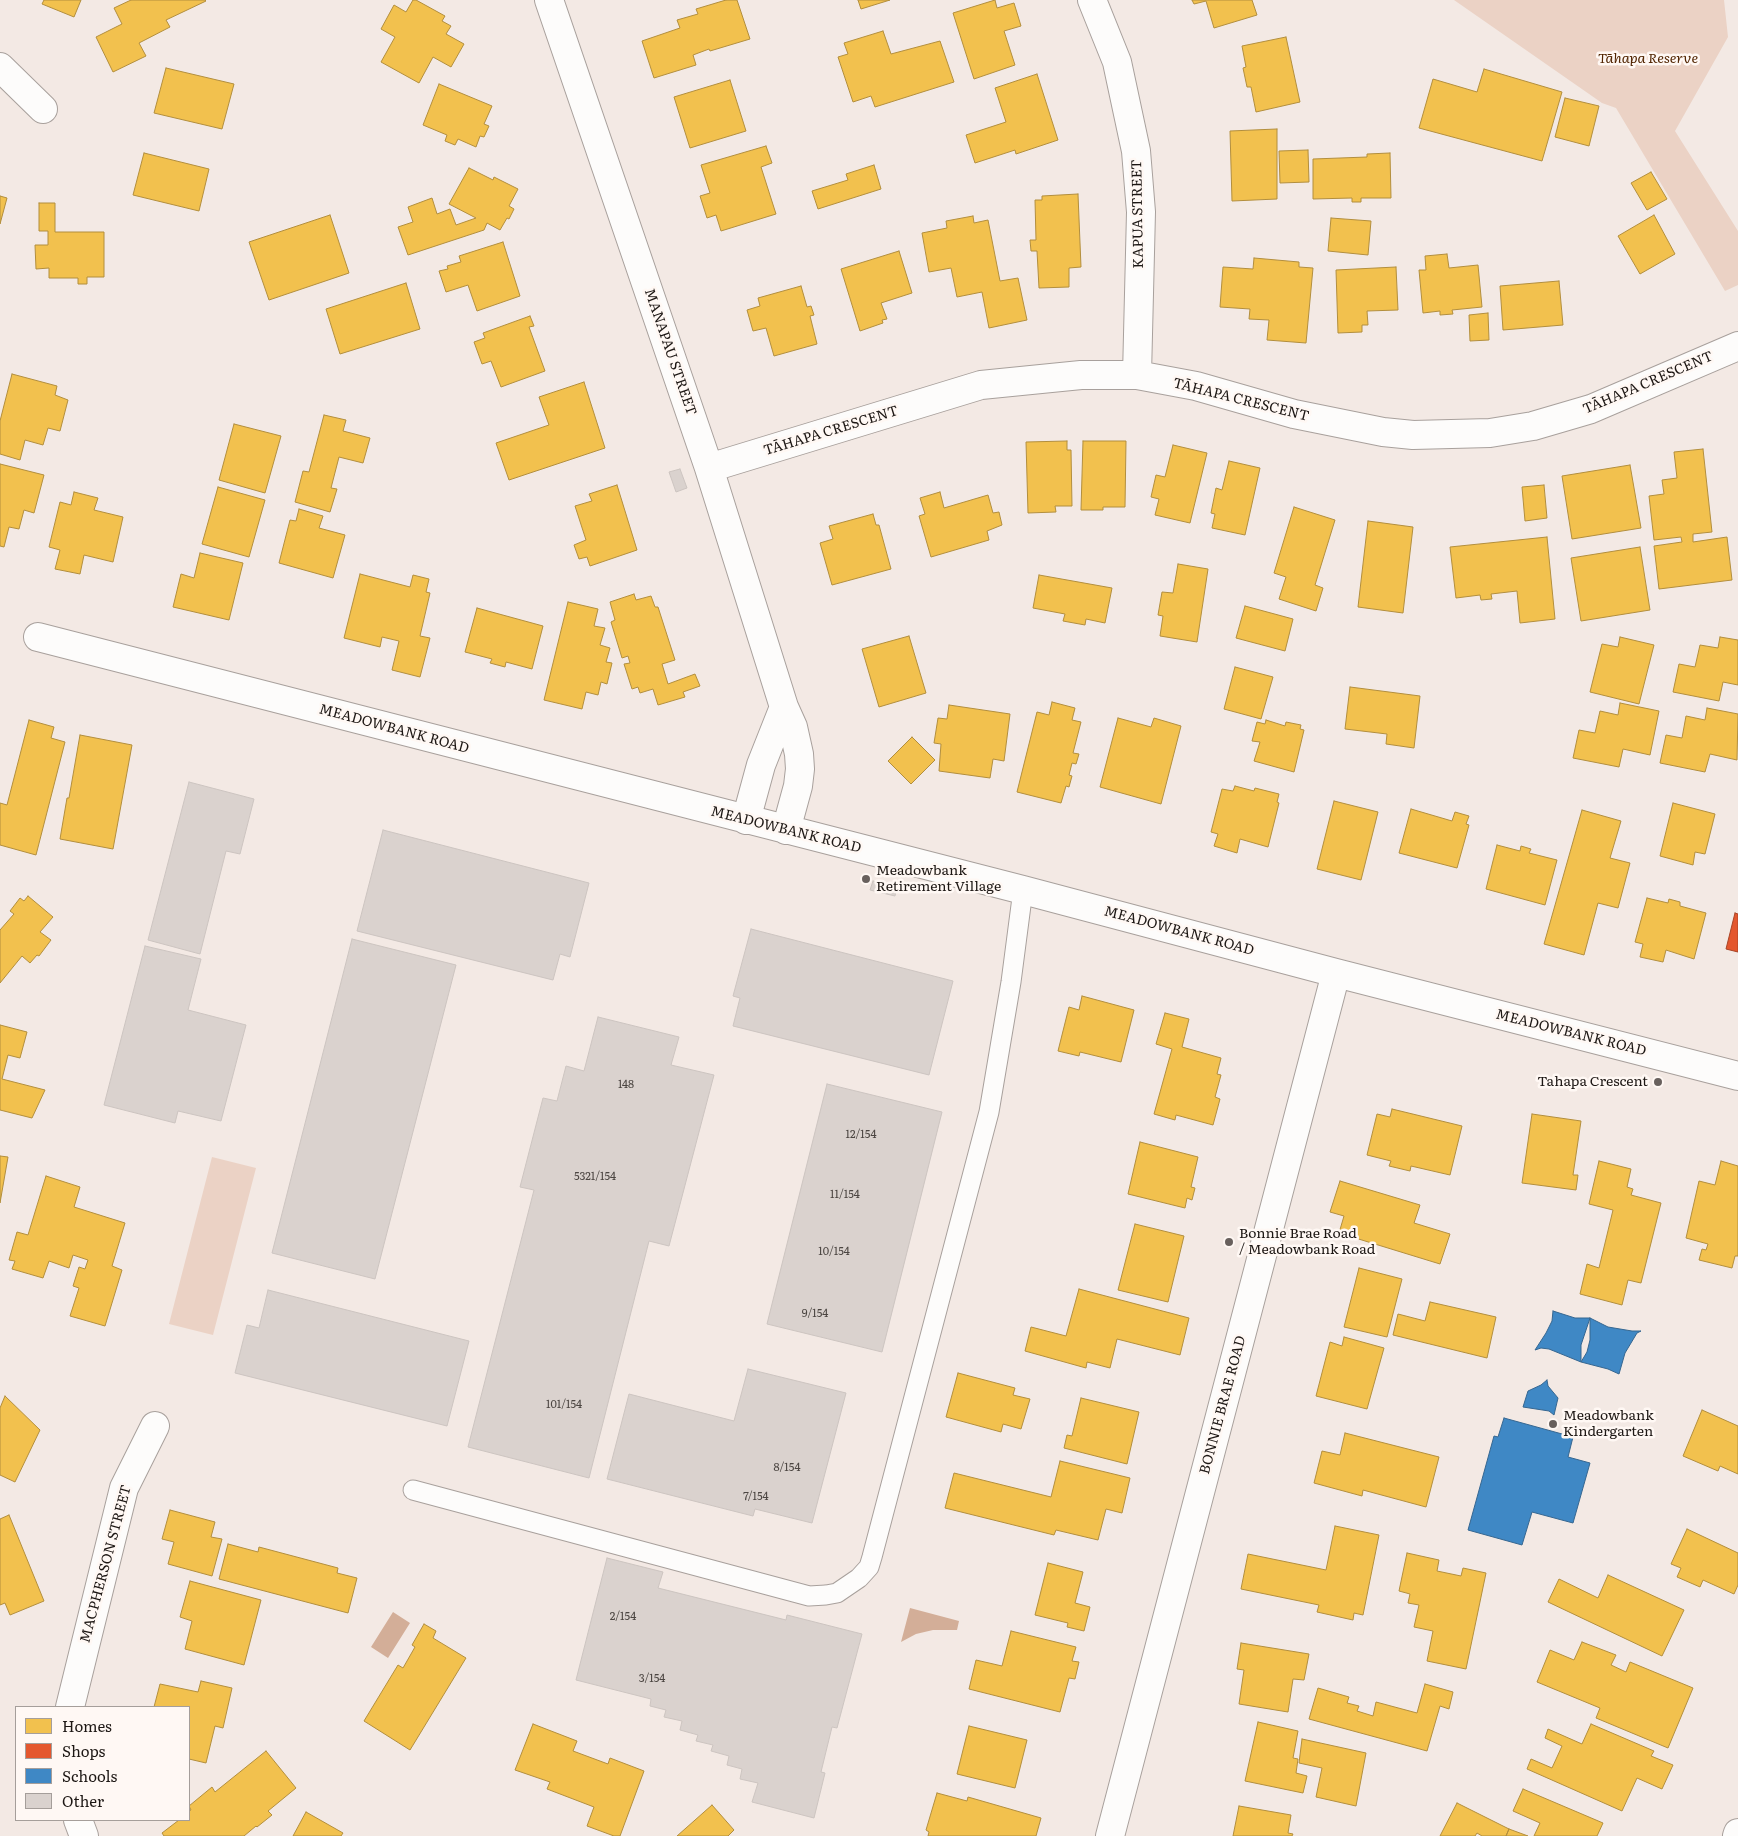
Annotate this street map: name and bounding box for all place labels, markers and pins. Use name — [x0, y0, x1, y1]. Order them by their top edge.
place label: Meadowbank Retirement Village — [876, 863, 1001, 896]
marker: Meadowbank Retirement Village — [860, 873, 872, 885]
place label: Tahapa Crescent — [1537, 1074, 1648, 1090]
marker: Tahapa Crescent — [1652, 1076, 1664, 1088]
place label: Bonnie Brae Road / Meadowbank Road — [1239, 1226, 1375, 1258]
marker: Bonnie Brae Road / Meadowbank Road — [1223, 1236, 1235, 1248]
place label: Meadowbank Kindergarten — [1563, 1408, 1654, 1440]
marker: Meadowbank Kindergarten — [1547, 1418, 1559, 1430]

